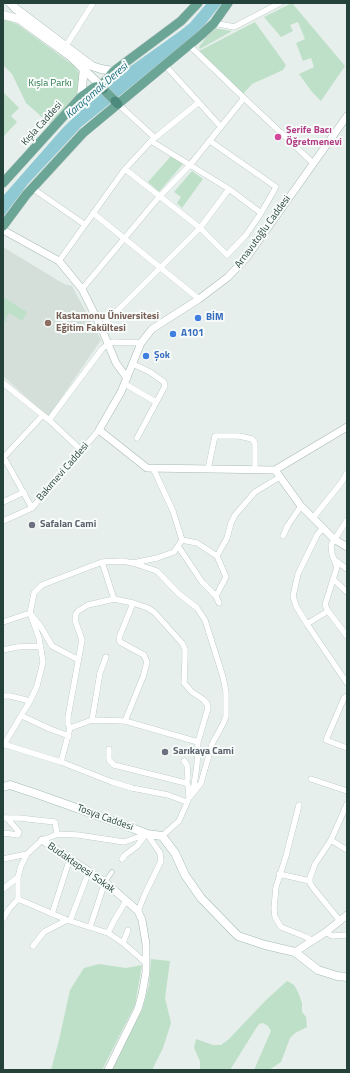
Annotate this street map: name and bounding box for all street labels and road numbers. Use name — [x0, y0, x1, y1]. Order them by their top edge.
street label: Kışla Caddesi — [19, 100, 65, 148]
street label: Arnavutoğlu Caddesi — [233, 193, 293, 271]
street label: Bakımevi Caddesi — [34, 440, 92, 504]
street label: Tosya Caddesi — [75, 802, 135, 834]
street label: Budaktepesi Sokak — [45, 840, 117, 896]

